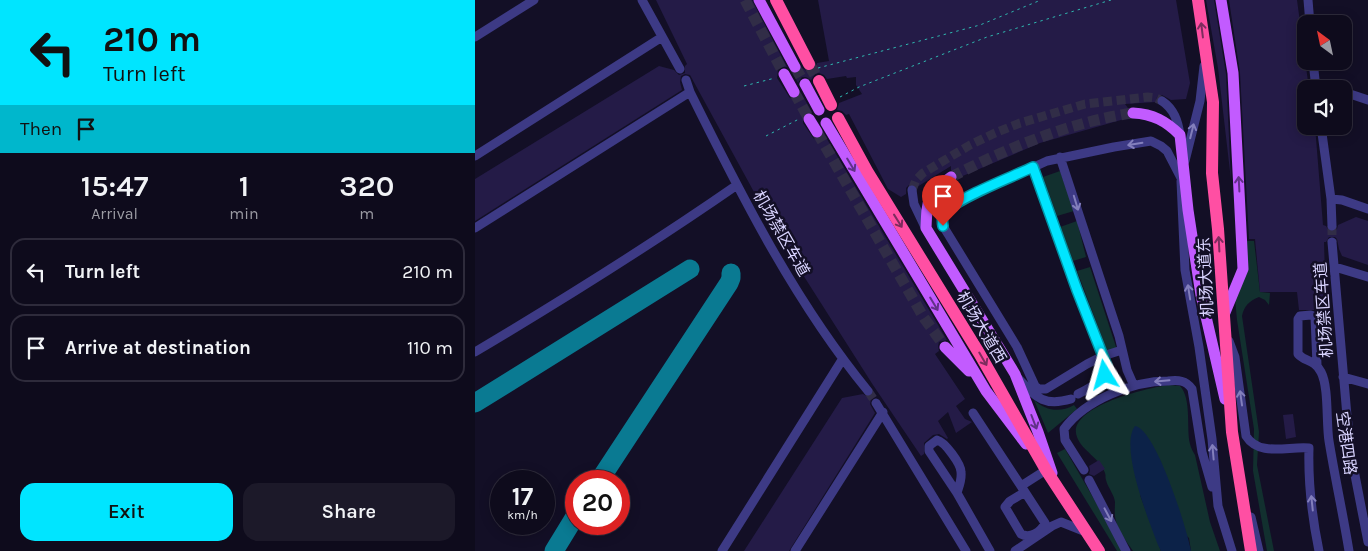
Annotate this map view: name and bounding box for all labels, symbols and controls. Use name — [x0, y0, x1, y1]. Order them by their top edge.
north arrow — [1297, 15, 1353, 70]
map controls — [1297, 15, 1352, 135]
text: 210 m — [103, 19, 201, 60]
icon: left — [20, 20, 85, 85]
one-way arrow — [1197, 23, 1207, 39]
text: Turn left — [103, 61, 186, 87]
button: sound — [1297, 80, 1352, 135]
icon: arrive — [72, 115, 100, 143]
text: Then — [20, 118, 62, 140]
one-way arrow — [1188, 124, 1197, 140]
one-way arrow — [1127, 139, 1143, 149]
one-way arrow — [847, 157, 857, 171]
text: 15:47 — [81, 168, 149, 204]
text: 1 — [239, 168, 249, 204]
text: 320 — [339, 168, 394, 204]
pin — [922, 175, 964, 226]
one-way arrow — [1234, 177, 1243, 193]
icon: arrive — [929, 182, 957, 210]
street label: 机场禁区车道 — [749, 187, 814, 280]
one-way arrow — [1071, 195, 1081, 211]
text: Arrival — [91, 204, 138, 223]
text: min — [229, 204, 259, 223]
text: m — [359, 204, 374, 223]
one-way arrow — [893, 213, 903, 227]
one-way arrow — [1214, 236, 1223, 252]
street label: 机场大道东 — [1194, 237, 1217, 317]
icon: left — [22, 258, 50, 286]
text: Turn left — [65, 261, 140, 283]
text: 210 m — [402, 261, 453, 283]
street label: 机场禁区车道 — [1311, 261, 1336, 359]
one-way arrow — [1183, 284, 1193, 300]
street label: 机场大道西 — [953, 288, 1010, 366]
one-way arrow — [930, 297, 940, 311]
icon: arrive — [22, 334, 50, 362]
text: Arrive at destination — [65, 337, 251, 359]
text: 110 m — [407, 337, 453, 359]
position arrow — [1078, 348, 1130, 400]
one-way arrow — [978, 352, 988, 366]
one-way arrow — [1154, 376, 1170, 386]
one-way arrow — [1235, 391, 1245, 407]
street label: 空港四路 — [1333, 410, 1360, 476]
one-way arrow — [1030, 414, 1039, 429]
one-way arrow — [1208, 445, 1218, 461]
speed limit sign: 20 — [565, 470, 630, 535]
text: 17 — [512, 482, 533, 511]
button: Exit — [20, 483, 233, 541]
button: Share — [243, 483, 455, 541]
one-way arrow — [1307, 495, 1316, 511]
text: km/h — [507, 508, 538, 522]
one-way arrow — [1103, 508, 1113, 523]

